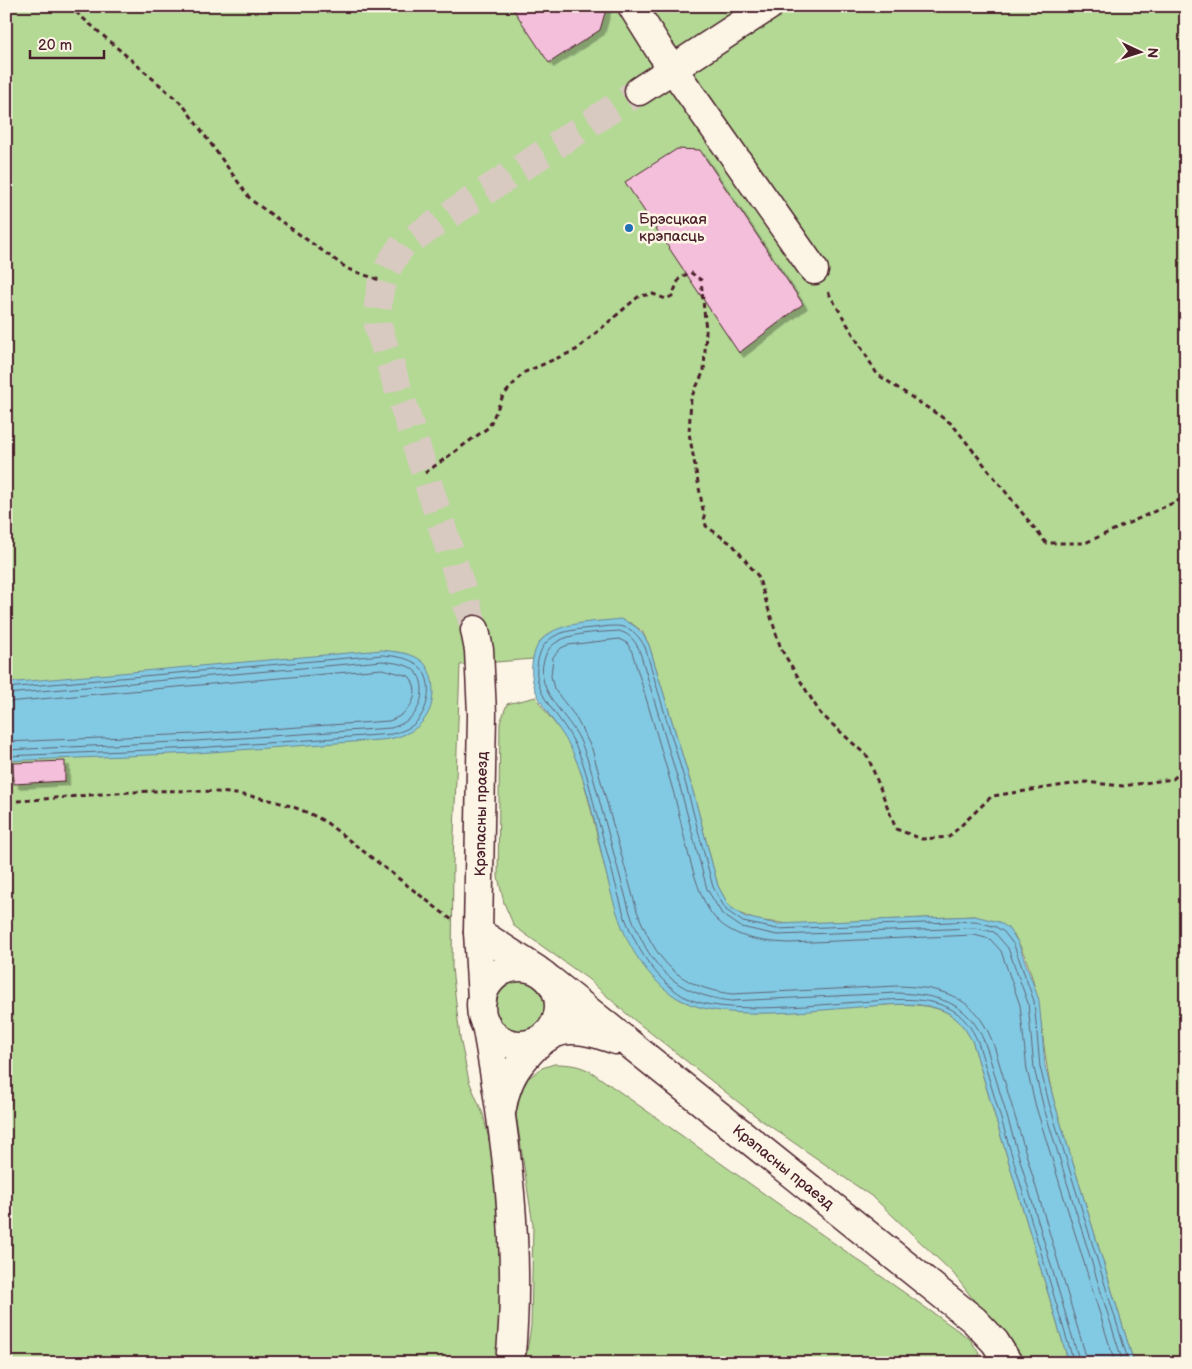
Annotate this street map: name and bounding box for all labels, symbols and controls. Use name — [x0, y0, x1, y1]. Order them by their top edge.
scale bar — [30, 28, 104, 60]
north arrow — [1114, 28, 1164, 78]
text: 20 m — [38, 36, 72, 55]
text: N — [1144, 47, 1161, 59]
place label: Брэсцкая крэпасць — [639, 210, 707, 246]
marker: Брэсцкая крэпасць — [623, 222, 635, 234]
street label: Крэпасны праезд — [471, 751, 492, 877]
street label: Крэпасны праезд — [728, 1121, 838, 1214]

